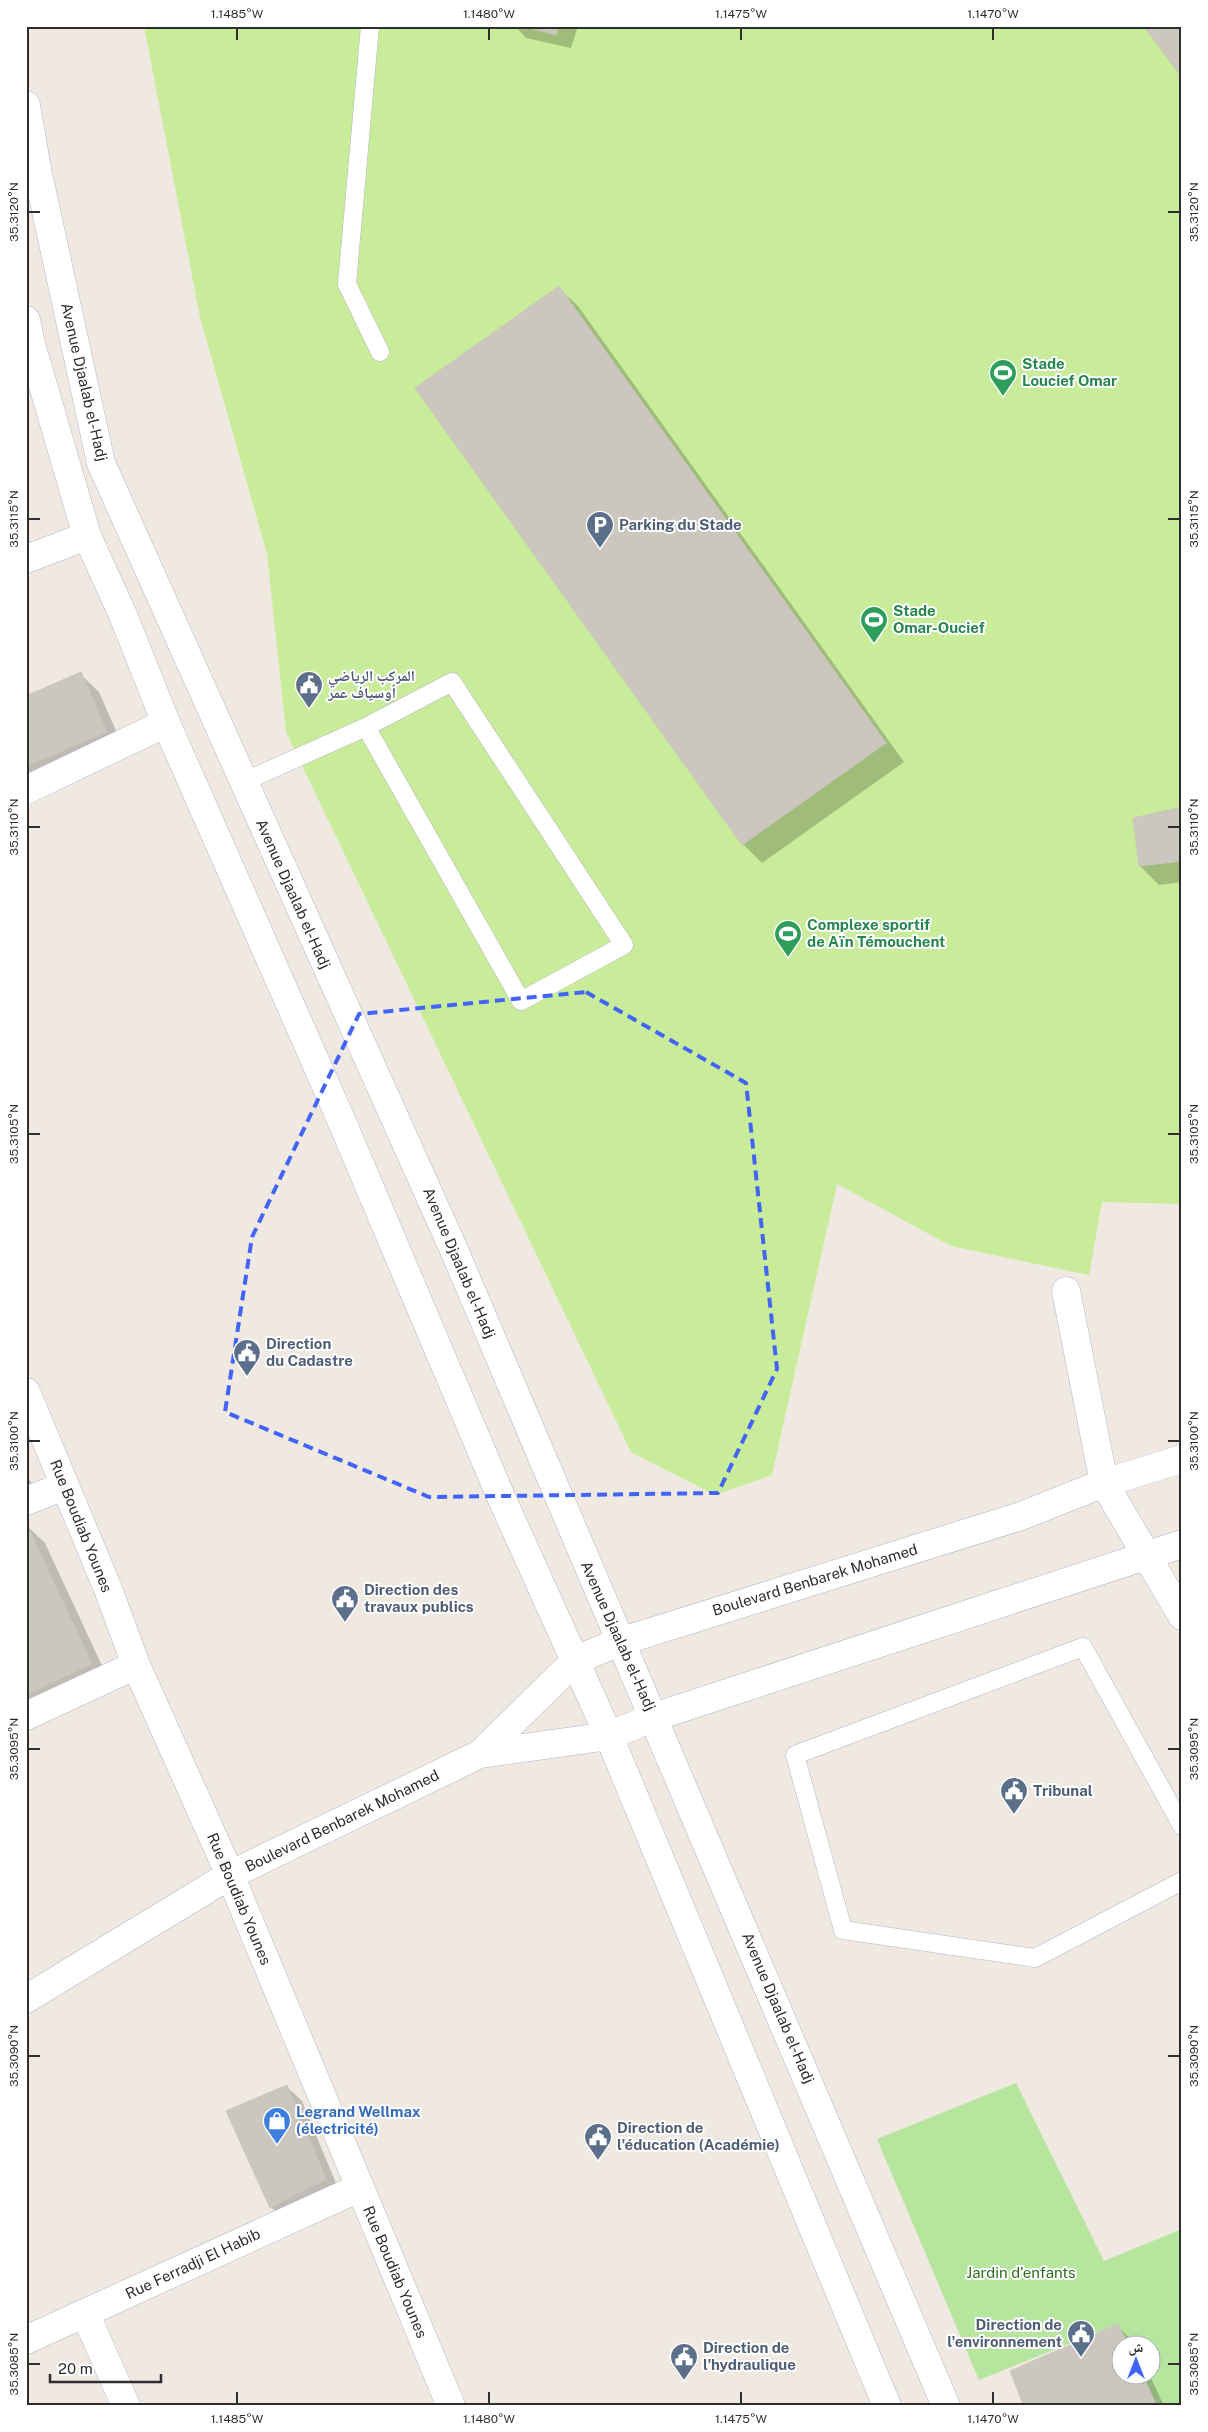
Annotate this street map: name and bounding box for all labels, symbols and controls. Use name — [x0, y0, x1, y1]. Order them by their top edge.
text: 1.1485°W — [211, 7, 264, 21]
text: 1.1480°W — [463, 7, 516, 21]
text: 1.1475°W — [715, 7, 768, 21]
text: 1.1470°W — [967, 7, 1019, 21]
text: 35.3120°N — [7, 182, 21, 242]
text: 35.3120°N — [1187, 182, 1201, 242]
street label: Avenue Djaalab el-Hadj — [58, 301, 111, 463]
place label: Stade Loucief Omar — [1022, 355, 1117, 389]
sports icon: Stade Loucief Omar — [988, 358, 1018, 397]
text: 35.3115°N — [7, 490, 21, 548]
text: 35.3115°N — [1187, 490, 1201, 548]
parking icon: Parking du Stade — [585, 510, 615, 549]
place label: Parking du Stade — [619, 516, 742, 533]
place label: Stade Omar-Oucief — [893, 602, 985, 636]
sports icon: Stade Omar-Oucief — [859, 605, 889, 644]
place label: المركب الرياضي أوسياف عمر — [327, 667, 415, 701]
public building icon: المركب الرياضي أوسياف عمر — [294, 670, 324, 709]
text: 35.3110°N — [7, 798, 21, 856]
text: 35.3110°N — [1187, 798, 1201, 856]
street label: Avenue Djaalab el-Hadj — [253, 816, 334, 971]
place label: Complexe sportif de Aïn Témouchent — [807, 916, 945, 950]
sports icon: Complexe sportif de Aïn Témouchent — [773, 919, 803, 958]
text: 35.3105°N — [7, 1104, 21, 1164]
text: 35.3105°N — [1187, 1104, 1201, 1164]
street label: Avenue Djaalab el-Hadj — [420, 1185, 499, 1341]
place label: Direction du Cadastre — [266, 1335, 353, 1369]
public building icon: Direction du Cadastre — [232, 1338, 262, 1377]
text: 35.3100°N — [7, 1411, 21, 1471]
text: 35.3100°N — [1187, 1411, 1201, 1471]
street label: Rue Boudiab Younes — [47, 1457, 116, 1595]
street label: Boulevard Benbarek Mohamed — [710, 1540, 919, 1619]
street label: Avenue Djaalab el-Hadj — [578, 1558, 659, 1713]
place label: Direction des travaux publics — [364, 1581, 474, 1615]
public building icon: Direction des travaux publics — [330, 1584, 360, 1623]
text: 35.3095°N — [7, 1718, 21, 1780]
text: 35.3095°N — [1187, 1718, 1201, 1780]
street label: Boulevard Benbarek Mohamed — [242, 1766, 442, 1875]
public building icon: Tribunal — [999, 1776, 1029, 1815]
place label: Tribunal — [1033, 1782, 1093, 1799]
street label: Rue Boudiab Younes — [204, 1830, 275, 1967]
street label: Avenue Djaalab el-Hadj — [739, 1930, 818, 2086]
text: 35.3090°N — [7, 2025, 21, 2087]
text: 35.3090°N — [1187, 2025, 1201, 2087]
place label: Legrand Wellmax (électricité) — [296, 2103, 421, 2137]
shop icon: Legrand Wellmax (électricité) — [262, 2106, 292, 2145]
place label: Direction de l'éducation (Académie) — [617, 2119, 780, 2153]
public building icon: Direction de l'éducation (Académie) — [583, 2122, 613, 2161]
street label: Rue Boudiab Younes — [360, 2203, 431, 2340]
street label: Rue Ferradji El Habib — [123, 2225, 263, 2302]
park label: Jardin d'enfants — [966, 2264, 1076, 2281]
place label: Direction de l'environnement — [947, 2316, 1062, 2350]
public building icon: Direction de l'environnement — [1066, 2319, 1096, 2358]
text: 35.3085°N — [7, 2333, 21, 2395]
text: 35.3085°N — [1187, 2333, 1201, 2395]
north arrow — [1110, 2334, 1160, 2384]
place label: Direction de l'hydraulique — [703, 2339, 796, 2373]
text: ش — [1129, 2339, 1144, 2356]
public building icon: Direction de l'hydraulique — [669, 2342, 699, 2381]
scale bar — [50, 2352, 161, 2384]
text: 20 m — [58, 2360, 93, 2377]
text: 1.1485°W — [211, 2412, 264, 2426]
text: 1.1480°W — [463, 2412, 516, 2426]
text: 1.1475°W — [715, 2412, 768, 2426]
text: 1.1470°W — [967, 2412, 1019, 2426]

